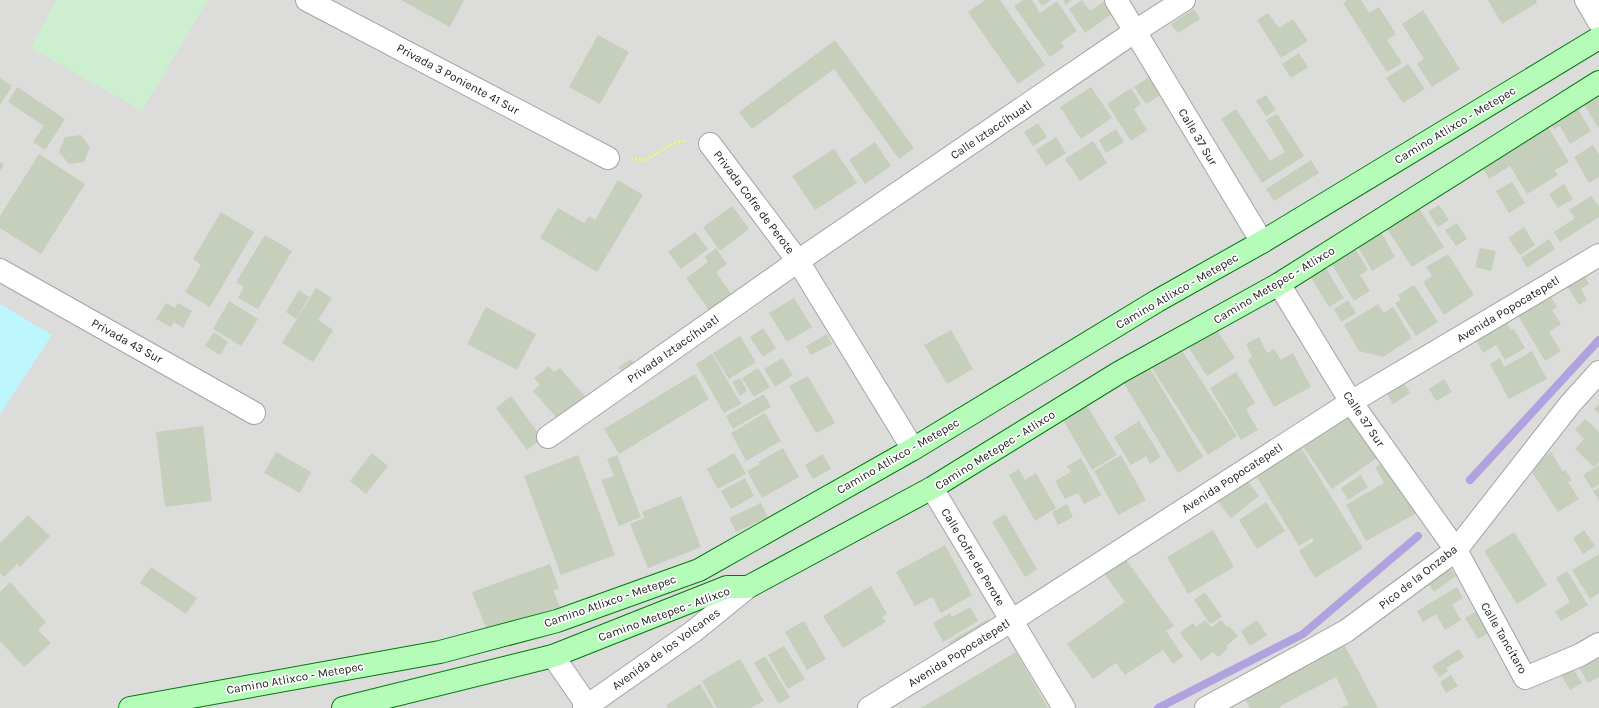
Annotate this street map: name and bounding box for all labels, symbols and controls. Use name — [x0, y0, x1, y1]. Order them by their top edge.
street label: Privada 3 Poniente 41 Sur — [394, 41, 522, 118]
street label: Camino Atlixco - Metepec — [1392, 83, 1518, 167]
street label: Calle Iztaccíhuatl — [948, 98, 1034, 162]
street label: Calle 37 Sur — [1175, 106, 1221, 169]
street label: Privada Cofre de Perote — [711, 148, 797, 256]
street label: Camino Metepec - Atlixco — [1211, 243, 1337, 327]
street label: Camino Atlixco - Metepec — [1113, 250, 1241, 332]
street label: Avenida Popocatepetl — [1454, 273, 1562, 345]
street label: Privada Iztaccíhuatl — [624, 312, 722, 386]
street label: Privada 43 Sur — [89, 316, 166, 367]
street label: Calle 37 Sur — [1340, 389, 1388, 450]
street label: Camino Metepec - Atlixco — [932, 407, 1058, 493]
street label: Camino Atlixco - Metepec — [834, 415, 962, 497]
street label: Avenida Popocatepetl — [1179, 440, 1285, 516]
street label: Calle Cofre de Perote — [938, 506, 1008, 608]
street label: Pico de la Onzaba — [1376, 542, 1460, 612]
street label: Camino Atlixco - Metepec — [542, 572, 678, 630]
street label: Camino Metepec - Atlixco — [596, 584, 732, 644]
street label: Calle Tancítaro — [1478, 600, 1530, 676]
street label: Avenida de los Volcanes — [609, 605, 723, 693]
street label: Avenida Popocatepetl — [905, 616, 1013, 690]
street label: Camino Atlixco - Metepec — [225, 659, 365, 697]

